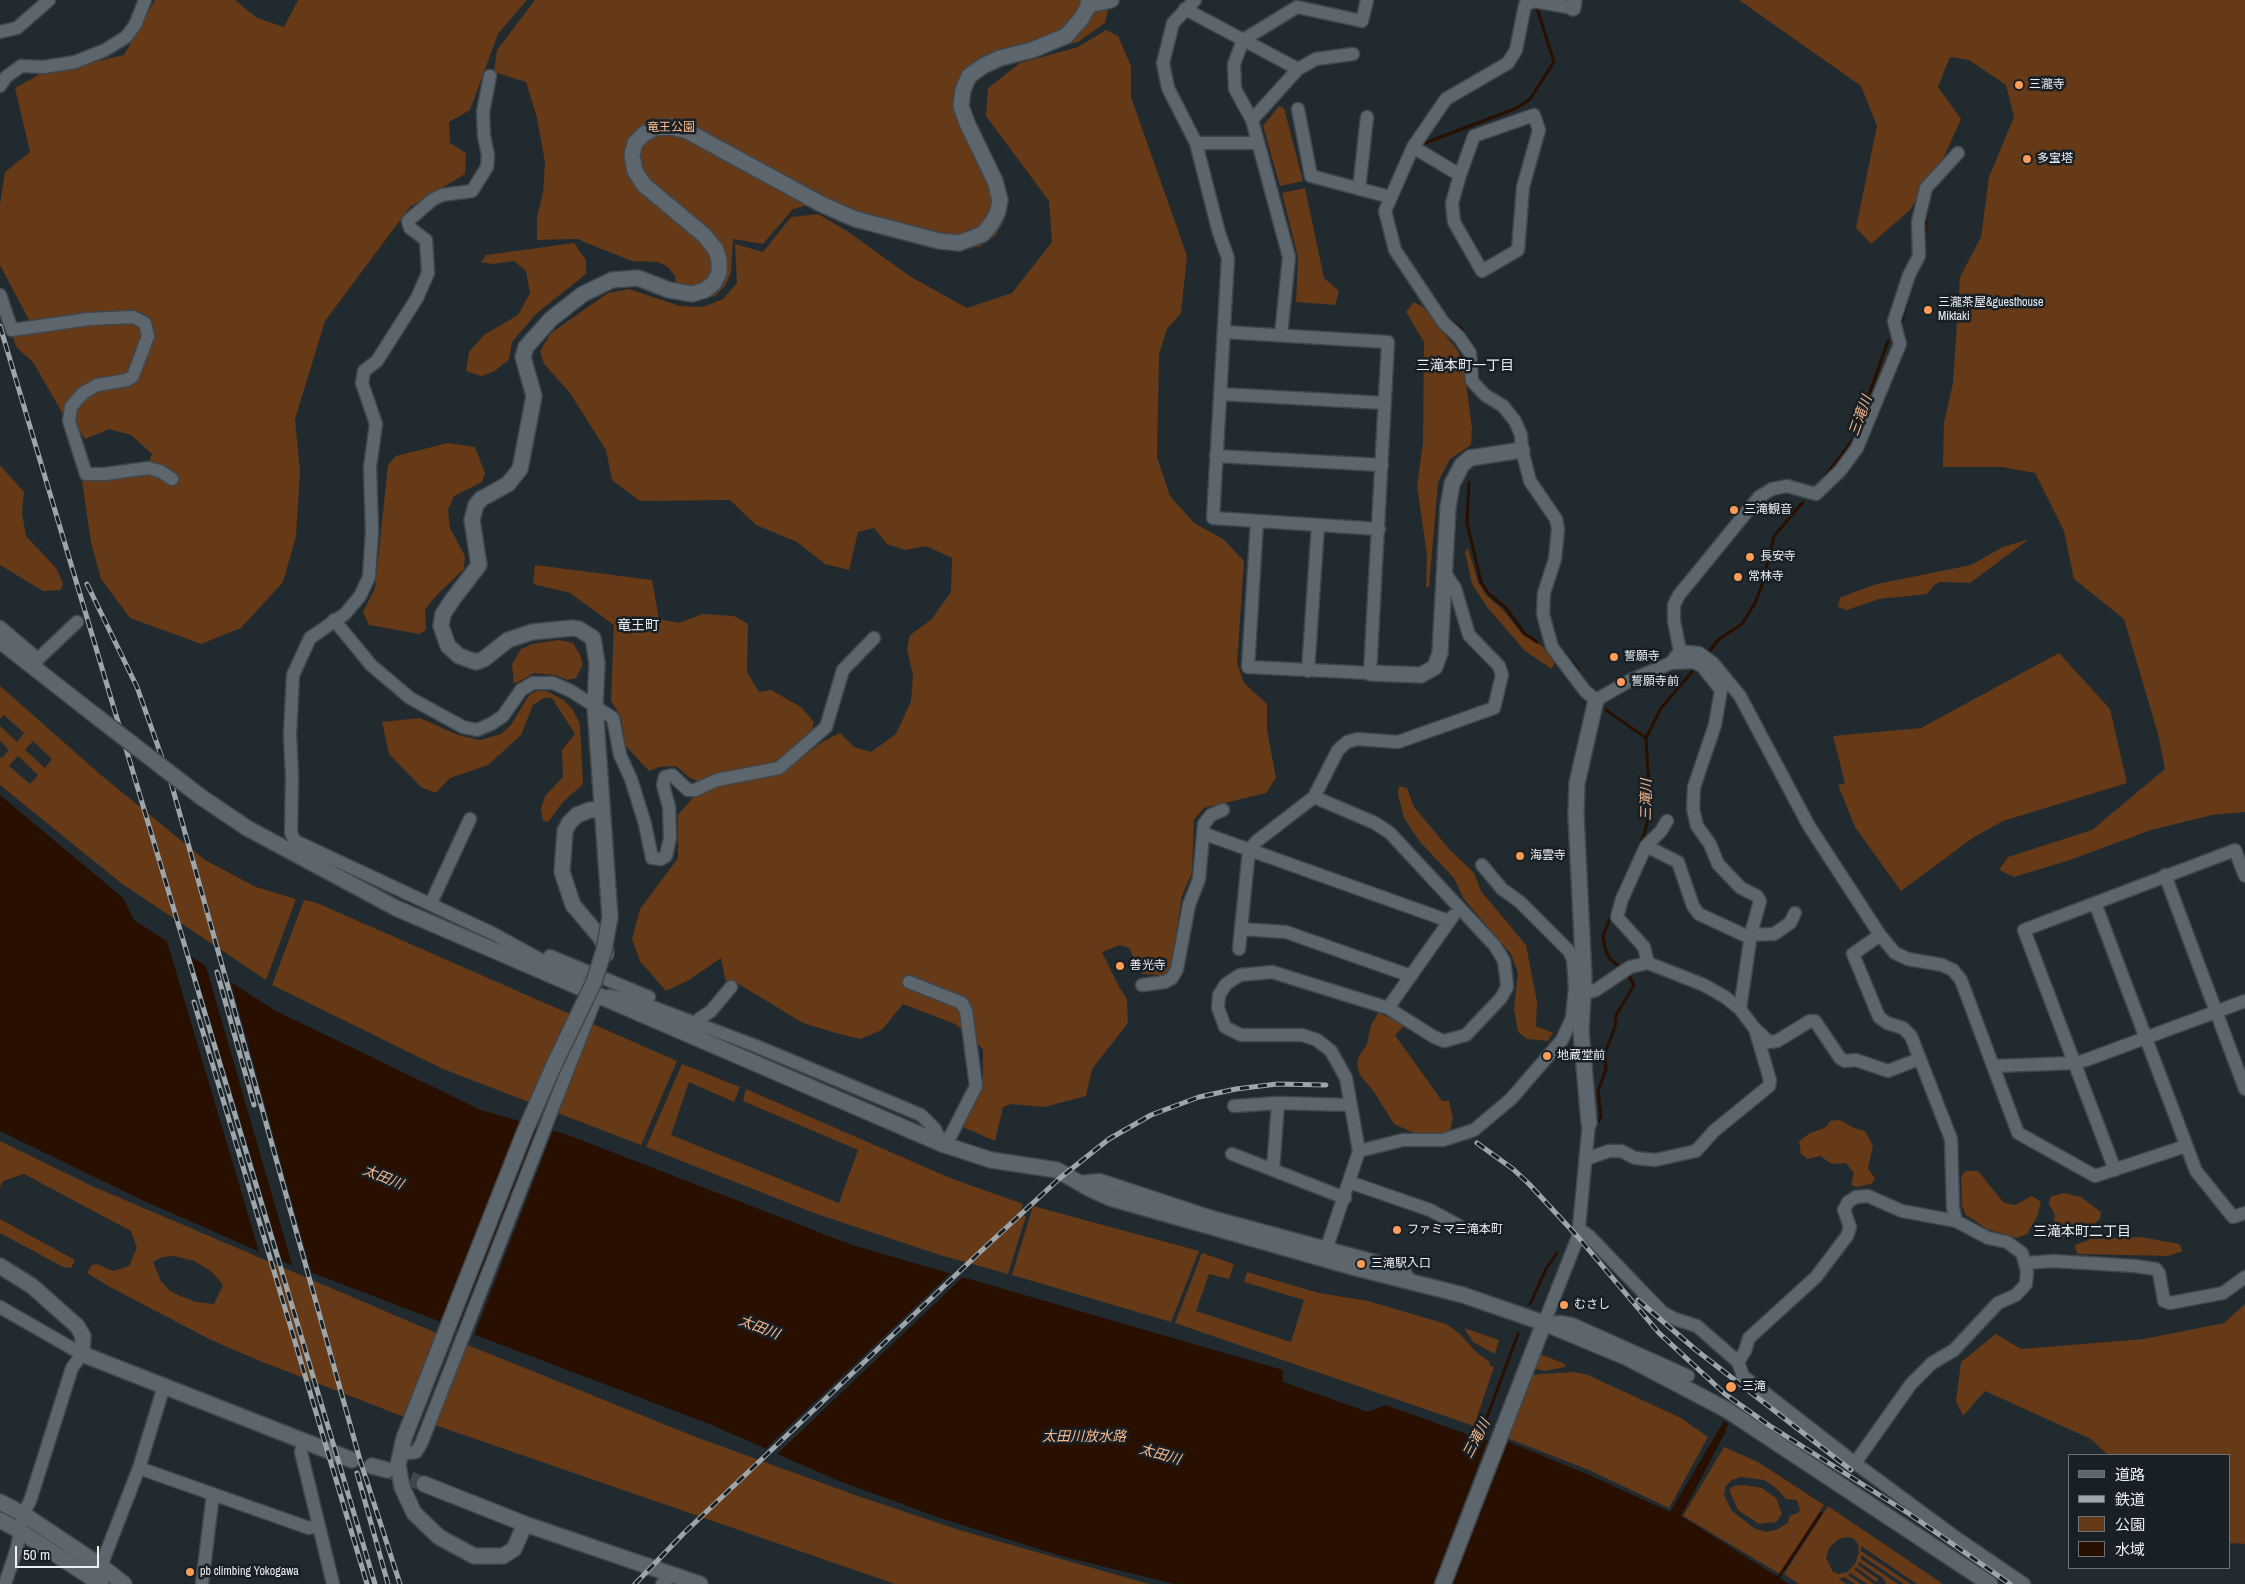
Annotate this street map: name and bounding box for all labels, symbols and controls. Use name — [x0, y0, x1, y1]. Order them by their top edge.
place label: 三瀧寺 — [2029, 78, 2065, 92]
marker: 三瀧寺 — [2013, 79, 2025, 91]
park label: 竜王公園 — [647, 121, 695, 135]
place label: 多宝塔 — [2037, 152, 2073, 166]
marker: 多宝塔 — [2021, 153, 2033, 165]
place label: 三瀧茶屋&guesthouse Miktaki — [1938, 296, 2043, 324]
marker: 三瀧茶屋&guesthouse Miktaki — [1922, 304, 1934, 316]
district label: 三滝本町一丁目 — [1416, 358, 1514, 374]
water label: 三滝川 — [1846, 393, 1876, 439]
place label: 三滝観音 — [1744, 503, 1792, 517]
marker: 三滝観音 — [1728, 504, 1740, 516]
place label: 長安寺 — [1760, 550, 1796, 564]
marker: 長安寺 — [1744, 551, 1756, 563]
place label: 常林寺 — [1748, 570, 1784, 584]
marker: 常林寺 — [1732, 571, 1744, 583]
district label: 竜王町 — [617, 618, 659, 634]
place label: 誓願寺 — [1624, 650, 1660, 664]
marker: 誓願寺 — [1608, 651, 1620, 663]
place label: 誓願寺前 — [1631, 675, 1679, 689]
marker: 誓願寺前 — [1615, 676, 1627, 688]
water label: 三滝川 — [1638, 779, 1656, 821]
place label: 海雲寺 — [1530, 849, 1566, 863]
marker: 海雲寺 — [1514, 850, 1526, 862]
place label: 善光寺 — [1130, 959, 1166, 973]
marker: 善光寺 — [1114, 960, 1126, 972]
place label: 地蔵堂前 — [1557, 1049, 1605, 1063]
marker: 地蔵堂前 — [1541, 1050, 1553, 1062]
water label: 太田川 — [360, 1162, 406, 1194]
place label: ファミマ三滝本町 — [1407, 1223, 1503, 1237]
marker: ファミマ三滝本町 — [1391, 1224, 1403, 1236]
district label: 三滝本町二丁目 — [2033, 1224, 2131, 1240]
place label: 三滝駅入口 — [1371, 1257, 1431, 1271]
marker: 三滝駅入口 — [1355, 1258, 1367, 1270]
place label: むさし — [1574, 1298, 1610, 1312]
marker: むさし — [1558, 1299, 1570, 1311]
water label: 太田川 — [736, 1313, 782, 1343]
marker: 三滝 — [1724, 1380, 1738, 1394]
place label: 三滝 — [1742, 1380, 1766, 1394]
water label: 三滝川 — [1460, 1417, 1494, 1461]
water label: 太田川放水路 — [1042, 1429, 1126, 1445]
water label: 太田川 — [1137, 1441, 1183, 1469]
legend — [2068, 1454, 2230, 1569]
text: 道路 — [2115, 1464, 2145, 1485]
text: 鉄道 — [2115, 1489, 2145, 1510]
text: 公園 — [2115, 1514, 2145, 1535]
scale bar — [18, 1536, 101, 1568]
text: 水域 — [2115, 1539, 2145, 1560]
text: 50 m — [23, 1544, 50, 1565]
place label: pb climbing Yokogawa — [200, 1565, 299, 1579]
marker: pb climbing Yokogawa — [184, 1566, 196, 1578]

